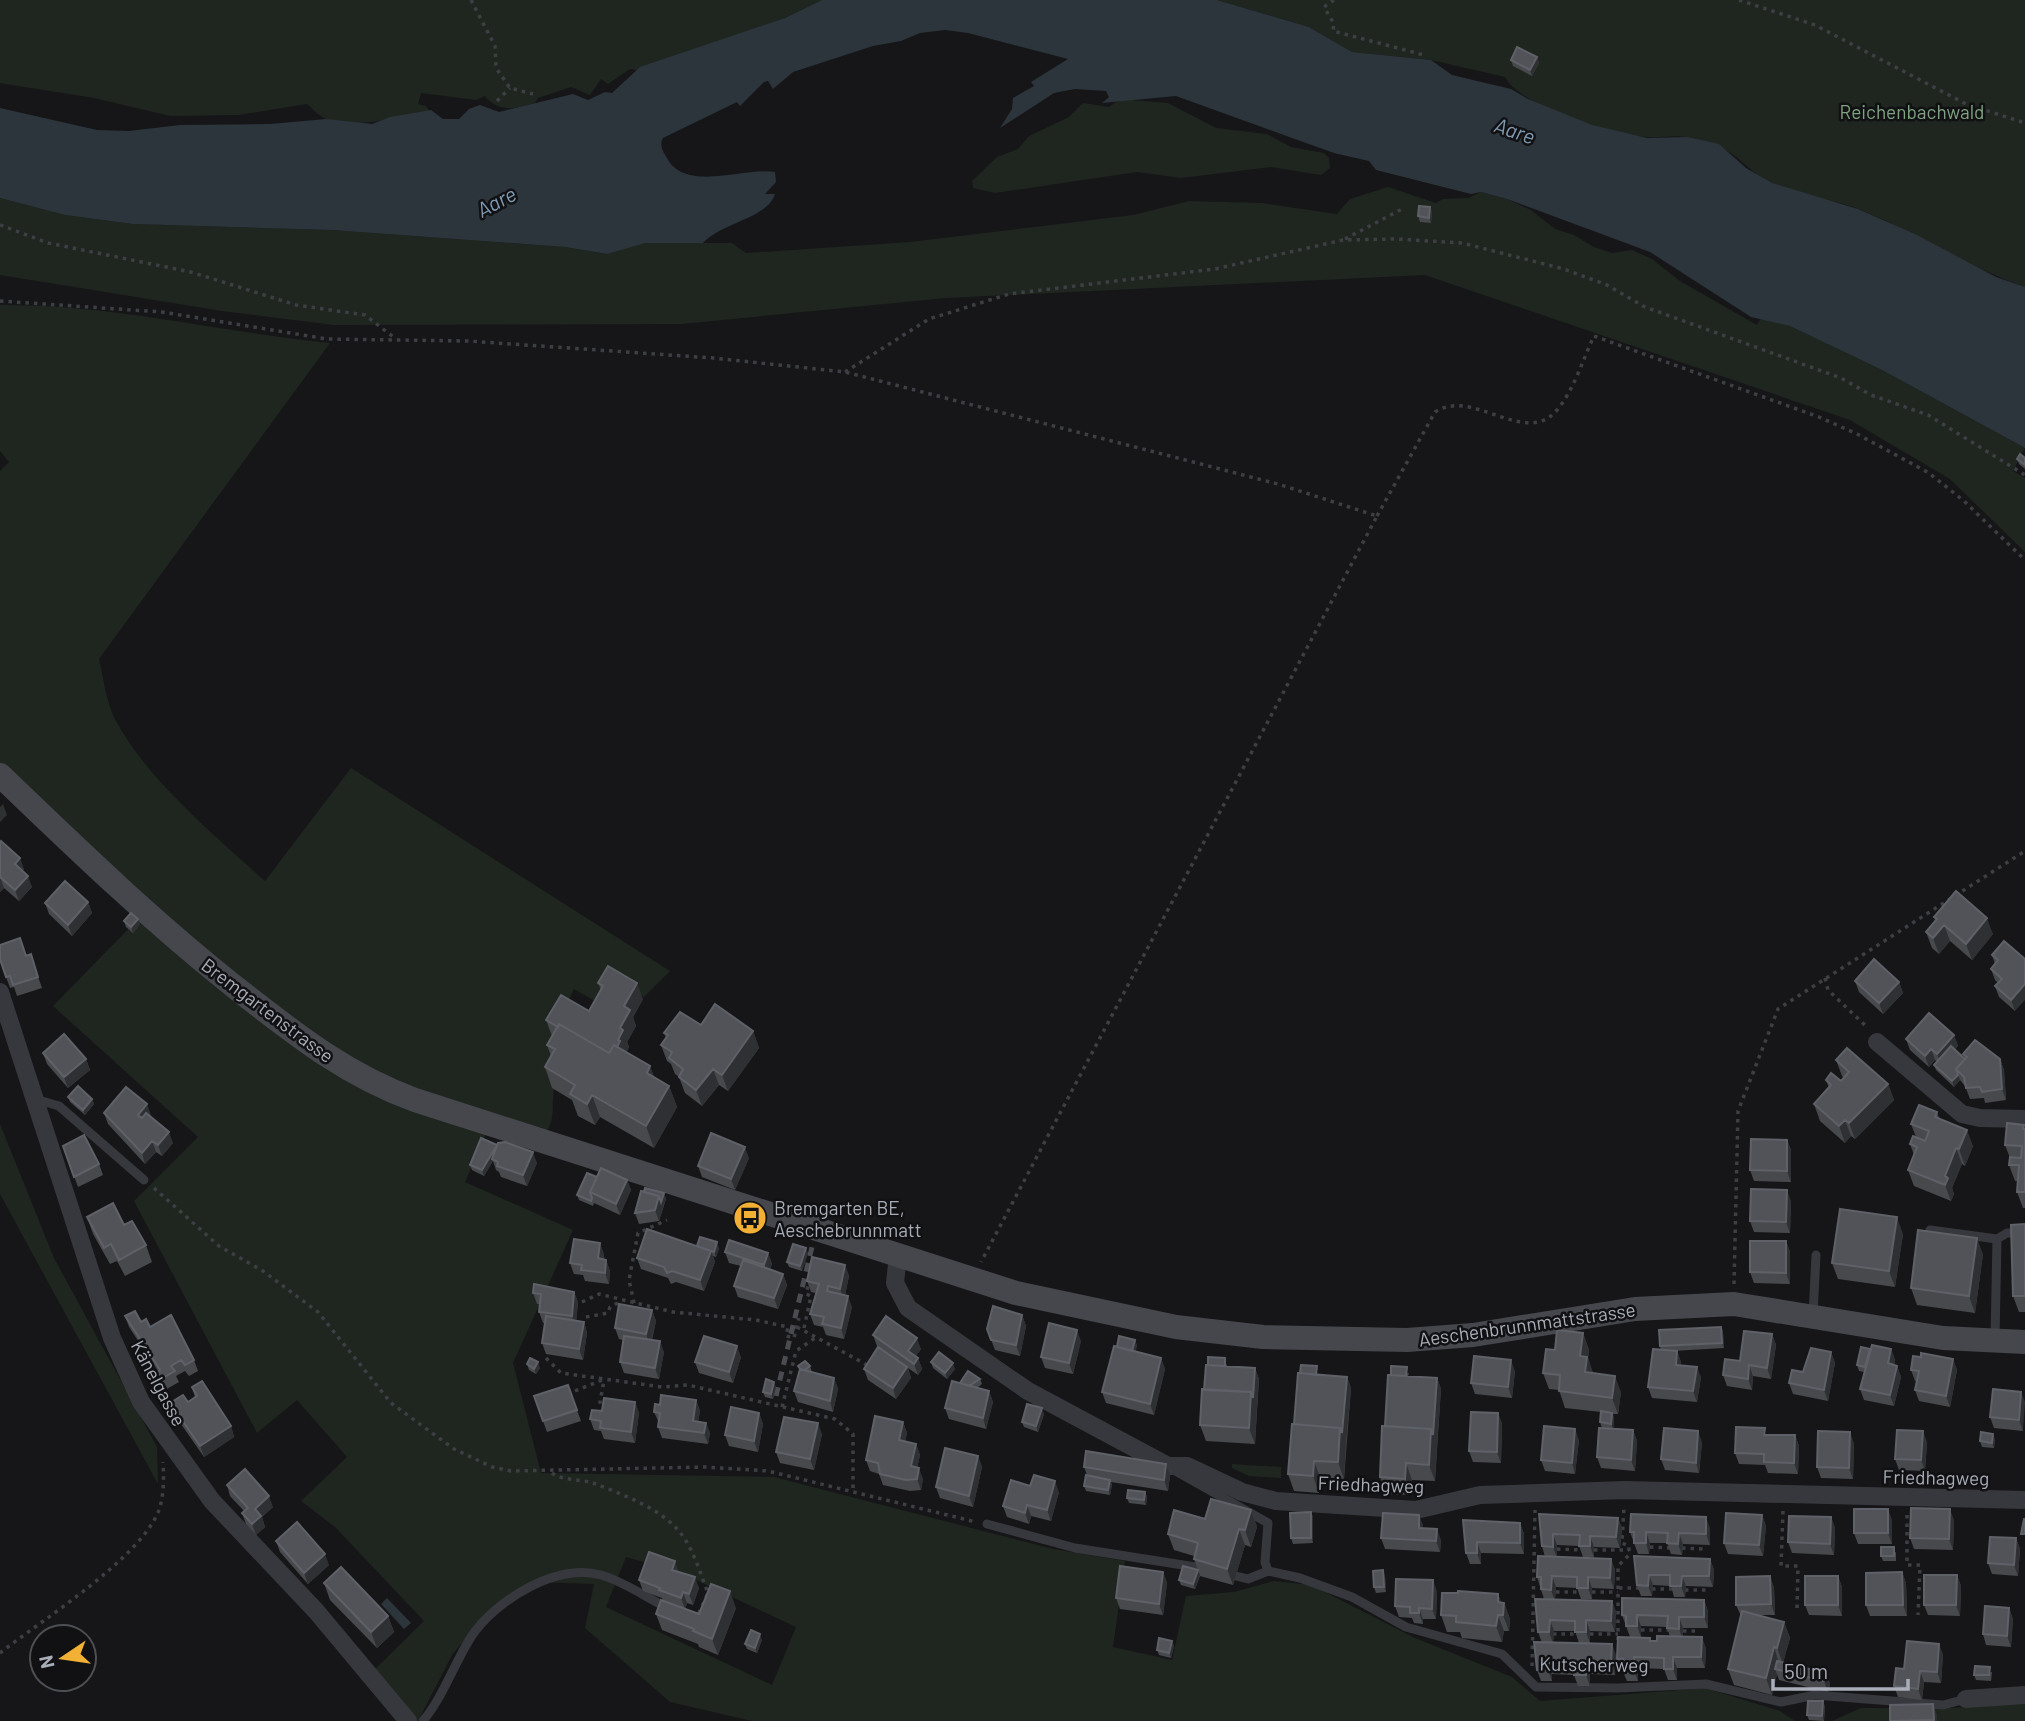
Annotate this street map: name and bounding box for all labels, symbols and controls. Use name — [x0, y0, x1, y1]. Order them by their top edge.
park label: Reichenbachwald — [1840, 100, 1984, 123]
water label: Aare — [1491, 111, 1539, 149]
water label: Aare — [472, 180, 520, 222]
street label: Bremgartenstrasse — [197, 953, 339, 1067]
place label: Bremgarten BE, Aeschebrunnmatt — [774, 1196, 922, 1241]
bus stop icon: Bremgarten BE, Aeschebrunnmatt — [731, 1199, 769, 1237]
street label: Aeschenbrunnmattstrasse — [1417, 1297, 1637, 1351]
street label: Känelgasse — [127, 1336, 191, 1430]
street label: Friedhagweg — [1883, 1465, 1989, 1489]
street label: Friedhagweg — [1317, 1471, 1425, 1497]
north arrow — [28, 1623, 98, 1693]
scale bar — [1773, 1648, 1908, 1692]
street label: Kutscherweg — [1539, 1652, 1649, 1676]
text: N — [33, 1653, 59, 1671]
text: 50 m — [1784, 1658, 1828, 1683]

